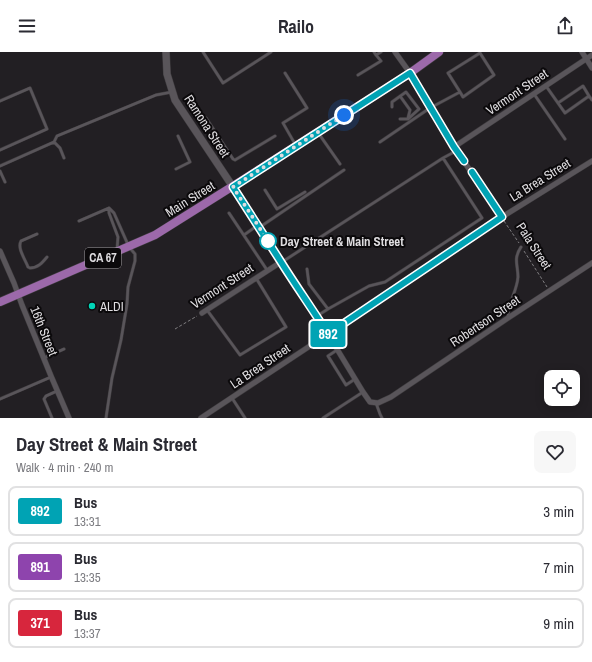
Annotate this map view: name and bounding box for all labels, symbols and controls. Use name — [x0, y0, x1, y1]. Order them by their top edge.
text: Railo — [278, 14, 314, 39]
icon: menu — [16, 15, 38, 37]
icon: share — [554, 15, 576, 37]
street label: Vermont Street — [483, 65, 551, 119]
street label: Ramona Street — [180, 91, 234, 161]
your location — [334, 105, 354, 125]
street label: La Brea Street — [506, 155, 574, 205]
street label: Main Street — [162, 177, 218, 221]
street label: Pala Street — [513, 219, 556, 273]
marker: Day Street & Main Street — [259, 232, 277, 250]
place label: Day Street & Main Street — [280, 233, 404, 250]
road number: CA 67 — [85, 248, 121, 268]
street label: Vermont Street — [188, 259, 256, 312]
street label: Robertson Street — [447, 291, 523, 351]
place label: ALDI — [99, 298, 124, 315]
marker: ALDI — [87, 301, 97, 311]
street label: 16th Street — [26, 304, 62, 358]
line badge: 892 — [305, 321, 351, 347]
text: 892 — [318, 325, 338, 343]
street label: La Brea Street — [227, 340, 293, 392]
map controls — [544, 370, 580, 406]
button: locate — [544, 370, 580, 406]
text: Day Street & Main Street — [16, 431, 197, 457]
button: heart — [534, 431, 576, 473]
text: Walk · 4 min · 240 m — [16, 459, 113, 476]
text: Bus — [74, 492, 97, 513]
text: 3 min — [543, 501, 574, 522]
text: 892 — [30, 502, 50, 520]
text: 13:31 — [74, 513, 101, 530]
text: Bus — [74, 548, 97, 569]
text: 7 min — [543, 557, 574, 578]
text: 891 — [30, 558, 50, 576]
text: 13:35 — [74, 569, 101, 586]
text: Bus — [74, 604, 97, 625]
text: 9 min — [543, 613, 574, 634]
text: 371 — [30, 614, 50, 632]
text: 13:37 — [74, 625, 101, 642]

